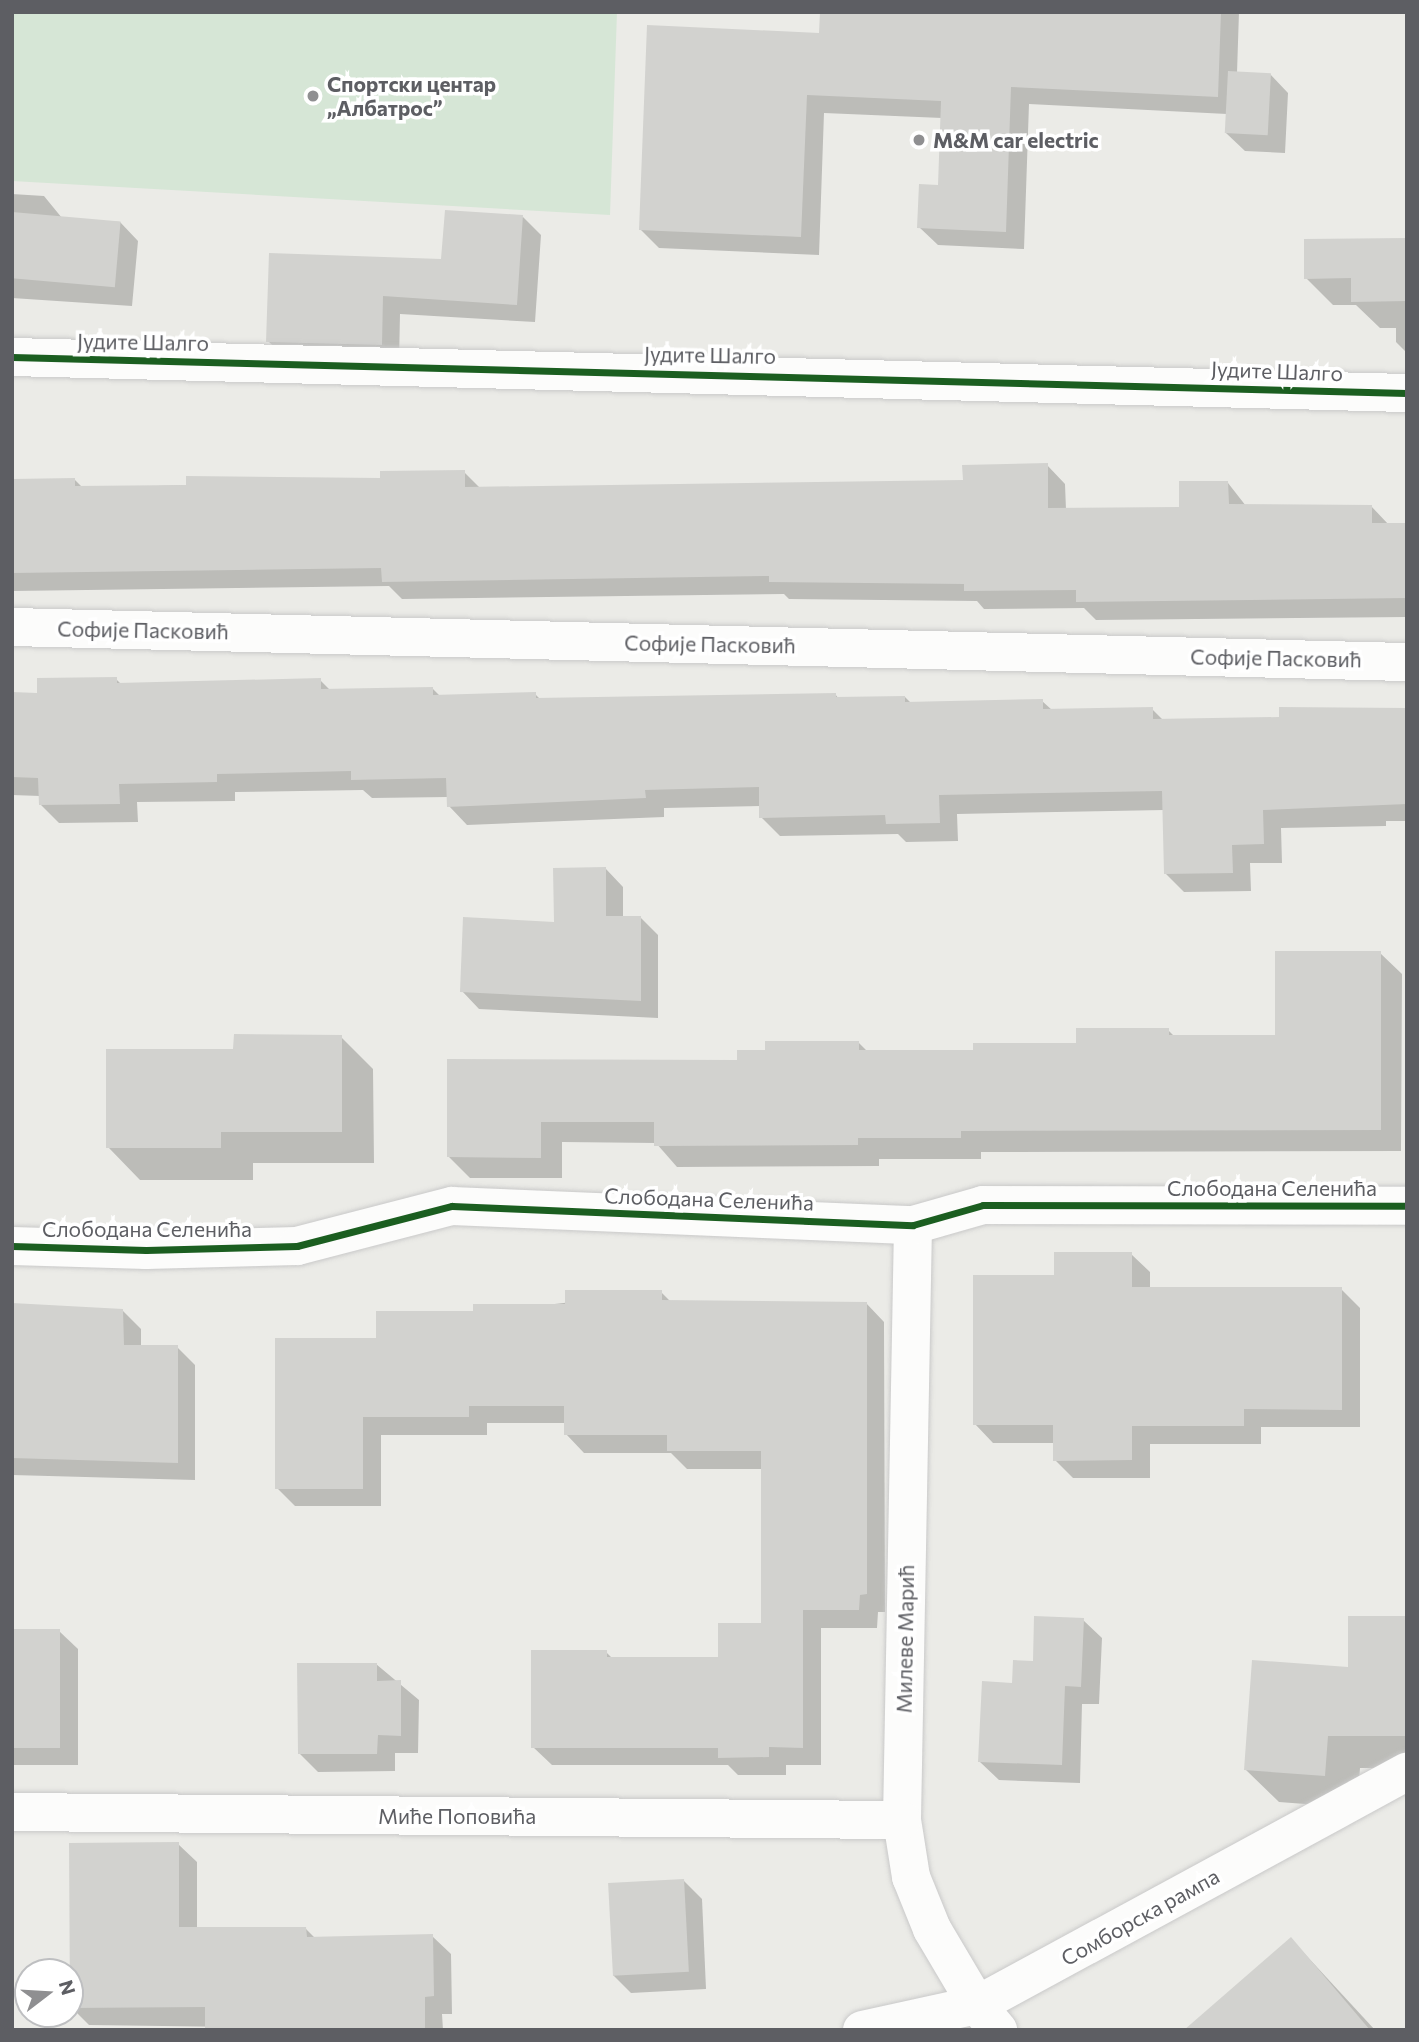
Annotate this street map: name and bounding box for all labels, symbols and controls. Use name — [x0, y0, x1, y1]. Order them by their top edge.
place label: Спортски центар „Албатрос” — [327, 71, 496, 121]
marker: Спортски центар „Албатрос” — [305, 88, 321, 104]
place label: M&M car electric — [933, 127, 1099, 153]
marker: M&M car electric — [911, 132, 927, 148]
street label: Јудите Шалго — [77, 328, 209, 356]
street label: Јудите Шалго — [644, 341, 776, 369]
street label: Јудите Шалго — [1211, 356, 1343, 386]
street label: Софије Пасковић — [57, 616, 229, 644]
street label: Софије Пасковић — [624, 630, 796, 658]
street label: Софије Пасковић — [1190, 644, 1362, 672]
street label: Слободана Селенића — [1167, 1175, 1377, 1201]
street label: Слободана Селенића — [604, 1183, 814, 1215]
street label: Слободана Селенића — [42, 1216, 252, 1242]
street label: Милеве Марић — [891, 1564, 919, 1714]
street label: Миће Поповића — [378, 1803, 536, 1829]
street label: Сомборска рампа — [1057, 1863, 1223, 1971]
north arrow — [14, 1958, 84, 2028]
text: N — [55, 1977, 81, 1997]

